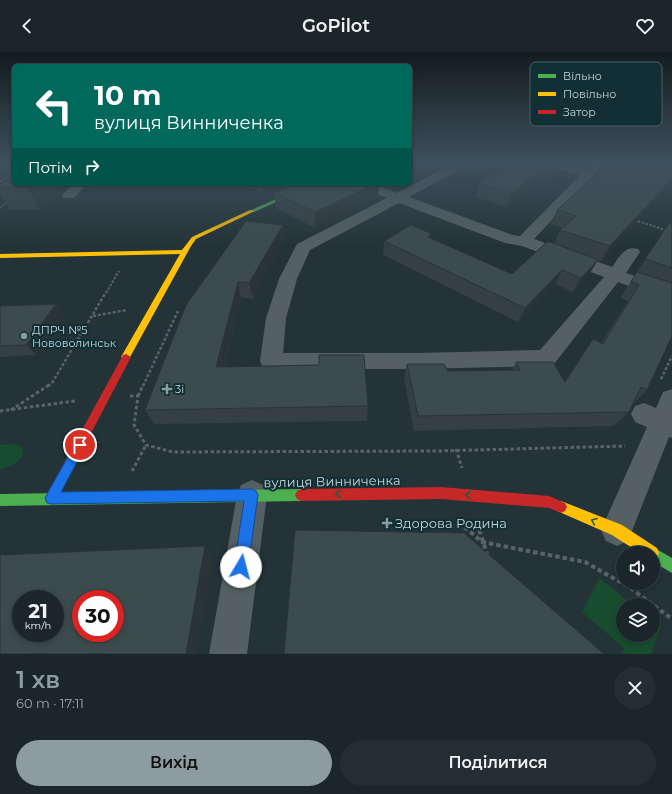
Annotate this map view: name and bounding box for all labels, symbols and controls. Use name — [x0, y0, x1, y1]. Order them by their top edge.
icon: back — [16, 15, 38, 37]
text: GoPilot — [302, 15, 370, 37]
icon: heart — [634, 15, 656, 37]
legend — [530, 62, 662, 126]
text: Вільно — [563, 69, 602, 83]
text: 10 m — [94, 78, 161, 112]
icon: left — [28, 80, 80, 132]
text: Повільно — [563, 87, 616, 101]
text: Затор — [563, 105, 596, 119]
text: вулиця Винниченка — [94, 112, 284, 134]
icon: right — [81, 156, 103, 178]
text: Потім — [28, 158, 73, 177]
place label: ДПРЧ №5 Нововолинськ — [32, 323, 117, 350]
marker: ДПРЧ №5 Нововолинськ — [19, 331, 29, 341]
place label: 3і — [175, 382, 184, 396]
marker: 3і — [162, 384, 172, 394]
pin — [63, 428, 97, 462]
icon: arrive — [69, 434, 91, 456]
street label: вулиця Винниченка — [263, 472, 401, 490]
one-way arrow — [335, 490, 341, 498]
one-way arrow — [465, 491, 471, 500]
place label: Здорова Родина — [395, 515, 507, 531]
marker: Здорова Родина — [382, 518, 392, 528]
one-way arrow — [590, 518, 598, 526]
position arrow — [220, 546, 262, 588]
map controls — [616, 546, 660, 642]
button: sound — [616, 546, 660, 590]
speed limit sign: 30 — [72, 590, 124, 642]
button: layers — [616, 598, 660, 642]
text: 21 — [28, 599, 48, 623]
text: km/h — [25, 619, 51, 632]
text: 1 хв — [16, 665, 60, 694]
button: close — [614, 667, 656, 709]
text: 60 m · 17:11 — [16, 695, 84, 711]
button: Вихід — [16, 740, 332, 786]
button: Поділитися — [340, 740, 656, 786]

